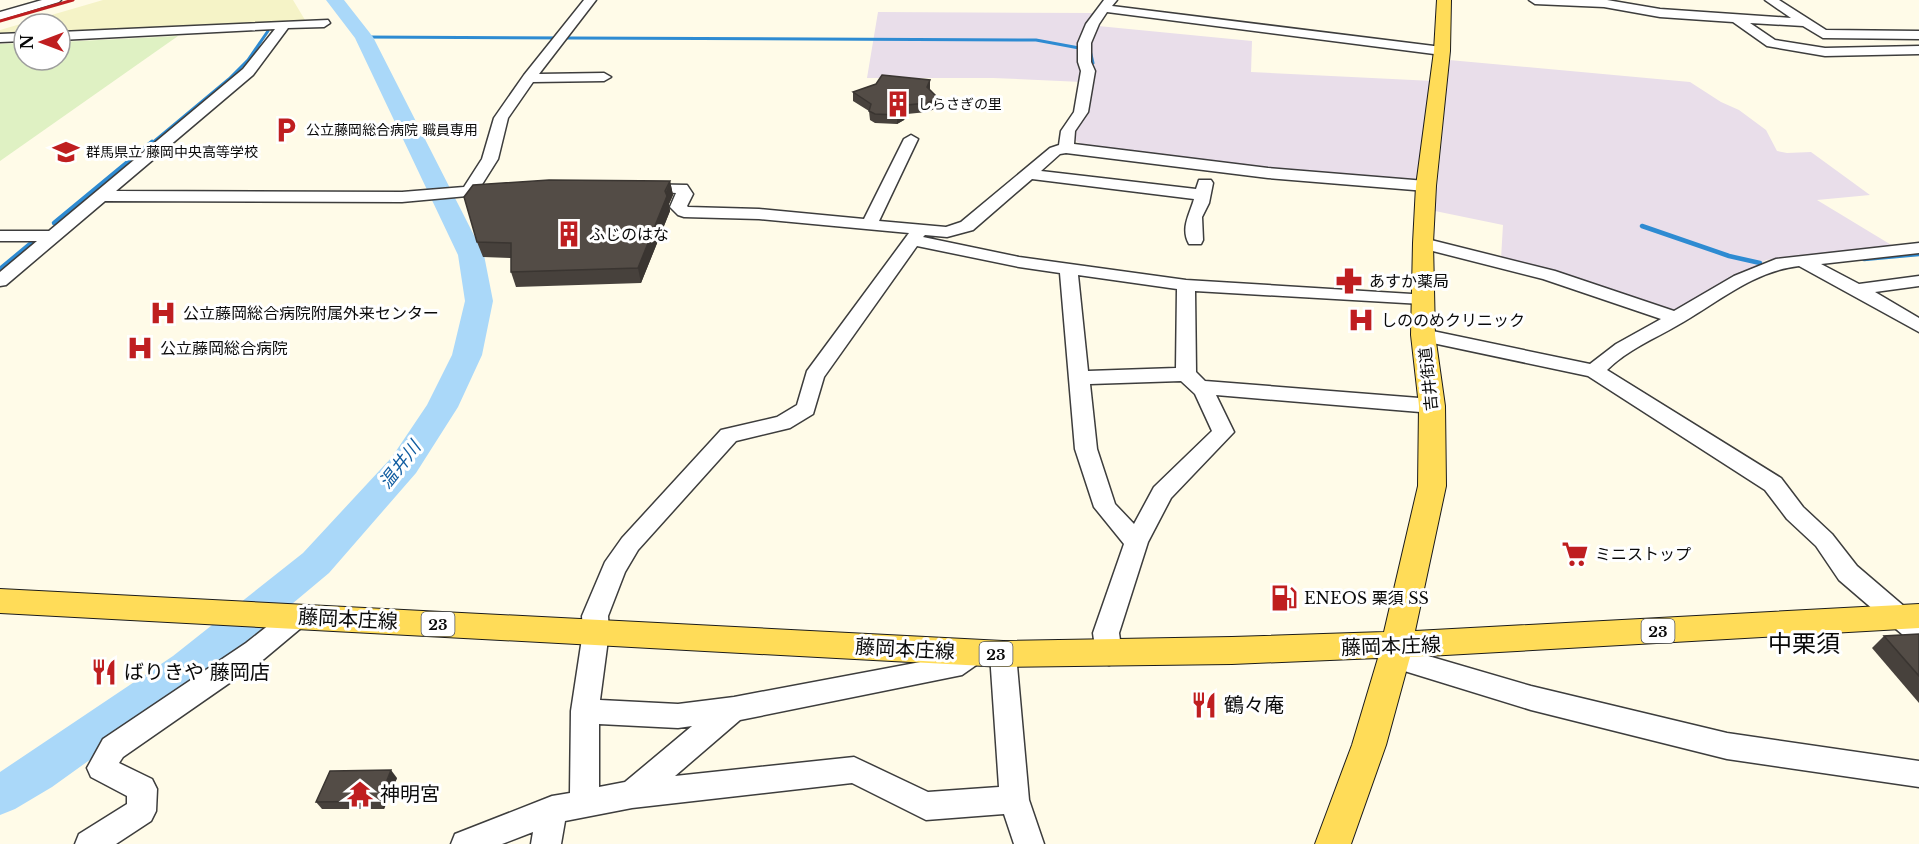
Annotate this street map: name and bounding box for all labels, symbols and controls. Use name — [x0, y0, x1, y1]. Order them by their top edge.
north arrow — [12, 12, 72, 72]
text: N — [17, 34, 37, 50]
building icon: しらさぎの里 — [883, 89, 913, 119]
place label: しらさぎの里 — [918, 95, 1002, 113]
parking icon: 公立藤岡総合病院 職員専用 — [271, 115, 301, 145]
place label: 公立藤岡総合病院 職員専用 — [306, 121, 478, 139]
school or university icon: 群馬県立 藤岡中央高等学校 — [51, 137, 81, 167]
place label: 群馬県立 藤岡中央高等学校 — [86, 143, 258, 161]
building icon: ふじのはな — [554, 219, 584, 249]
place label: ふじのはな — [589, 224, 669, 244]
pharmacy icon: あすか薬局 — [1334, 266, 1364, 296]
place label: あすか薬局 — [1369, 271, 1449, 291]
hospital icon: 公立藤岡総合病院附属外来センター — [148, 298, 178, 328]
place label: 公立藤岡総合病院附属外来センター — [183, 303, 439, 323]
hospital icon: しののめクリニック — [1346, 305, 1376, 335]
place label: しののめクリニック — [1381, 310, 1525, 330]
hospital icon: 公立藤岡総合病院 — [125, 333, 155, 363]
place label: 公立藤岡総合病院 — [160, 338, 288, 358]
street label: 吉井街道 — [1415, 346, 1441, 412]
water label: 温井川 — [375, 435, 427, 493]
supermarket icon: ミニストップ — [1560, 539, 1590, 569]
place label: ミニストップ — [1595, 544, 1691, 564]
fuel station icon: ENEOS 栗須 SS — [1269, 583, 1299, 613]
place label: ENEOS 栗須 SS — [1304, 588, 1429, 608]
street label: 藤岡本庄線 — [297, 604, 399, 634]
road number: 23 — [422, 612, 454, 636]
road number: 23 — [1642, 619, 1674, 643]
district label: 中栗須 — [1768, 629, 1840, 658]
street label: 藤岡本庄線 — [1341, 632, 1441, 660]
street label: 藤岡本庄線 — [854, 634, 956, 664]
road number: 23 — [980, 642, 1012, 666]
restaurant icon: ばりきや 藤岡店 — [89, 657, 119, 687]
place label: ばりきや 藤岡店 — [124, 660, 270, 684]
restaurant icon: 鶴々庵 — [1189, 690, 1219, 720]
place label: 鶴々庵 — [1224, 693, 1284, 717]
temple icon: 神明宮 — [345, 779, 375, 809]
place label: 神明宮 — [380, 782, 440, 806]

